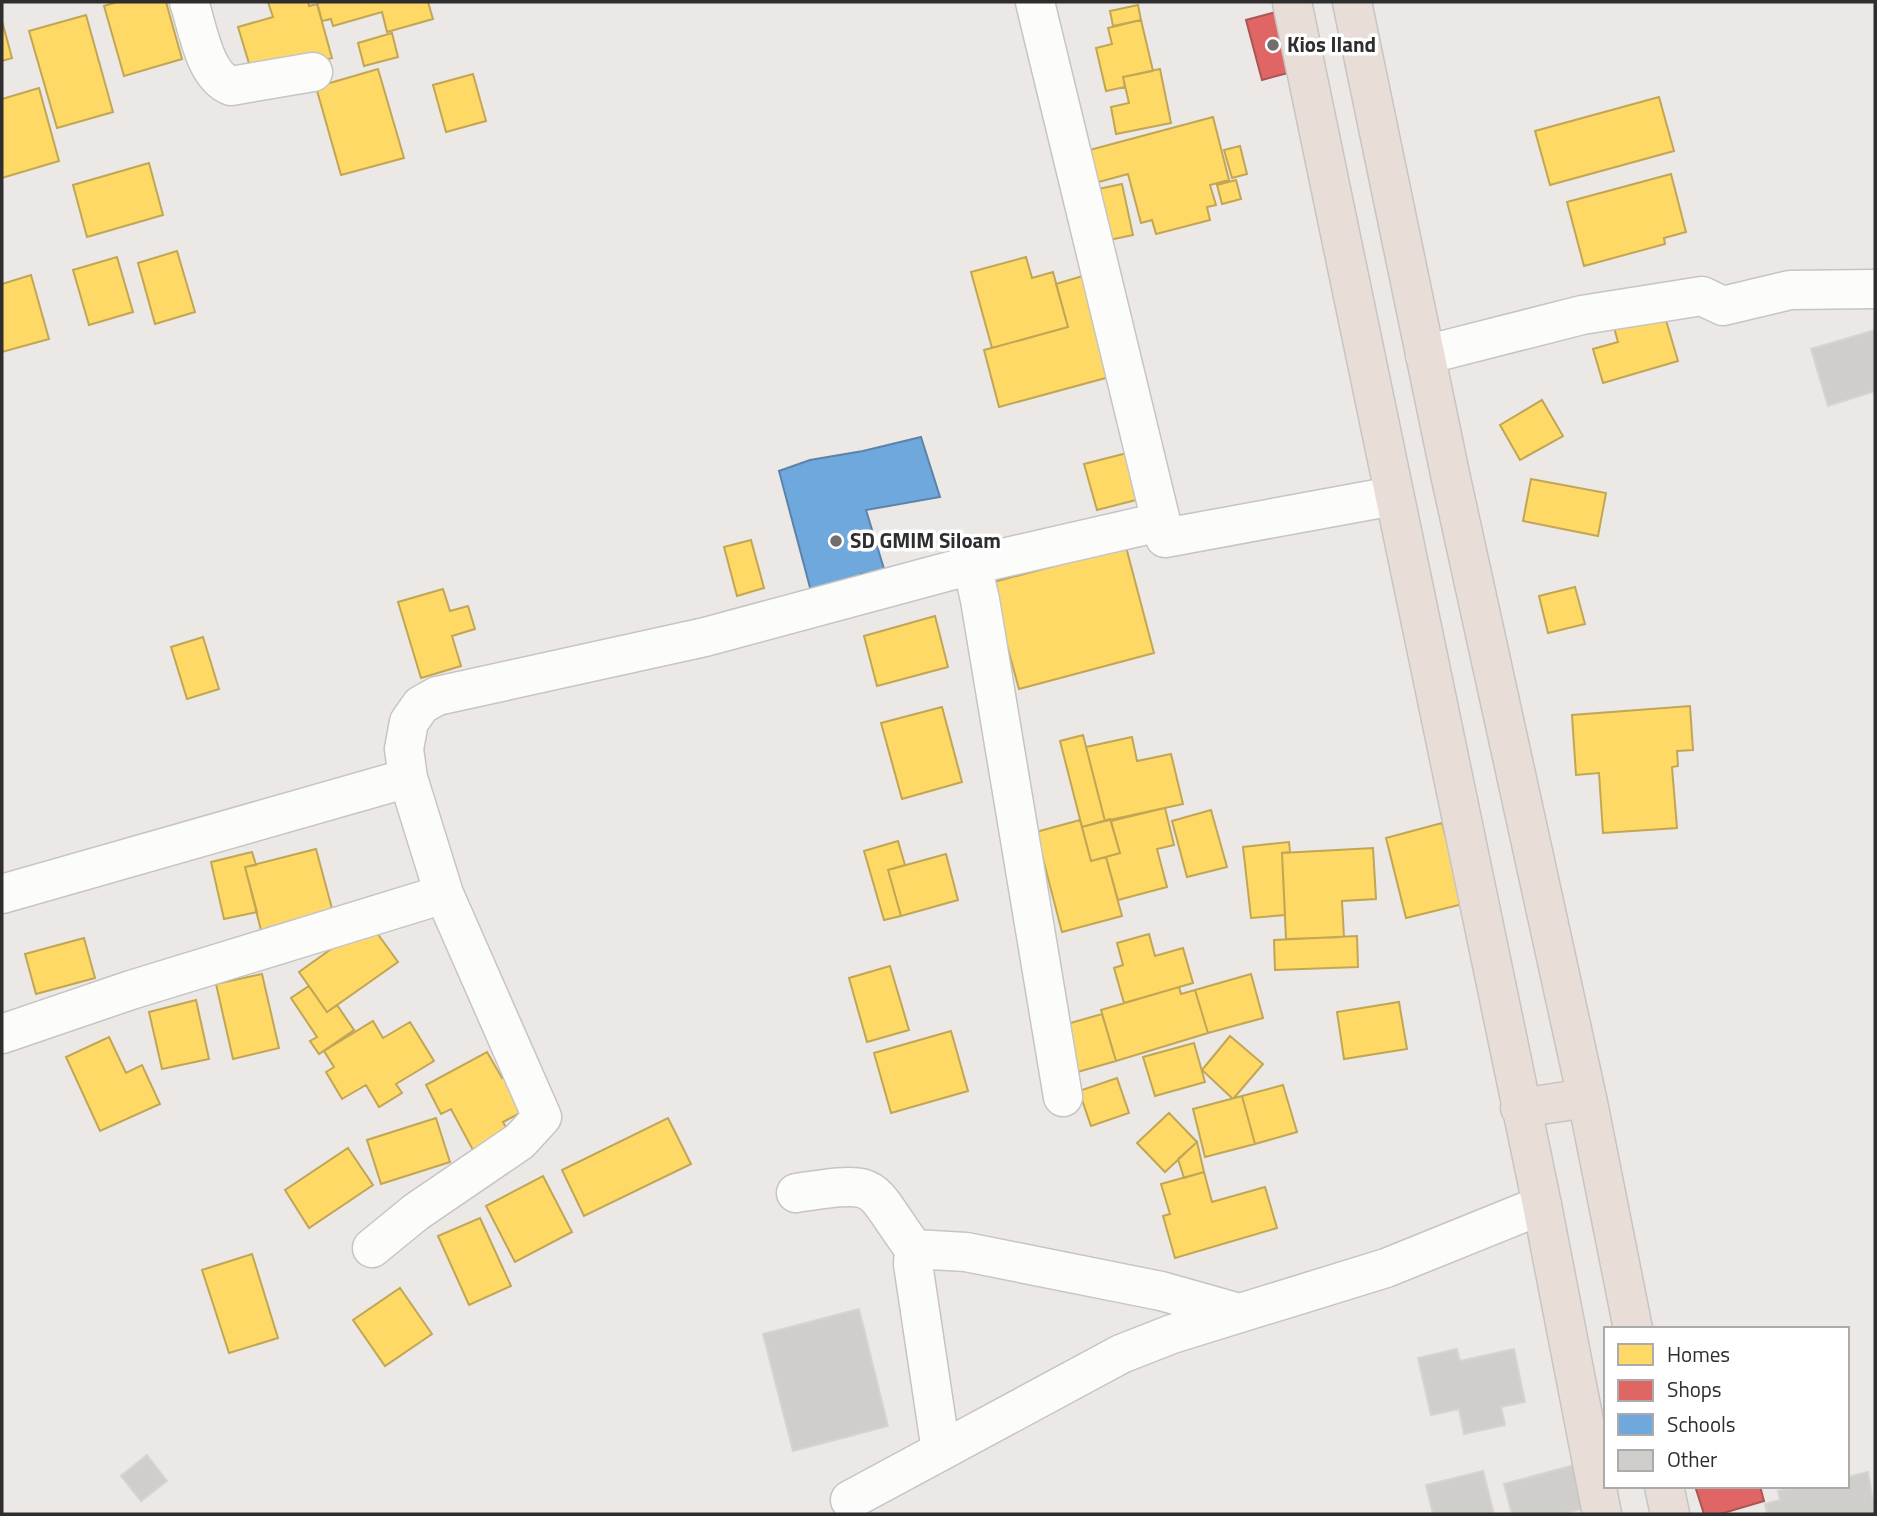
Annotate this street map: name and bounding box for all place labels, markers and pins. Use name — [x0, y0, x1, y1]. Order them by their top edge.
place label: Kios Iland — [1287, 28, 1376, 60]
marker: Kios Iland — [1265, 37, 1281, 53]
place label: SD GMIM Siloam — [850, 524, 1001, 556]
marker: SD GMIM Siloam — [828, 533, 844, 549]

